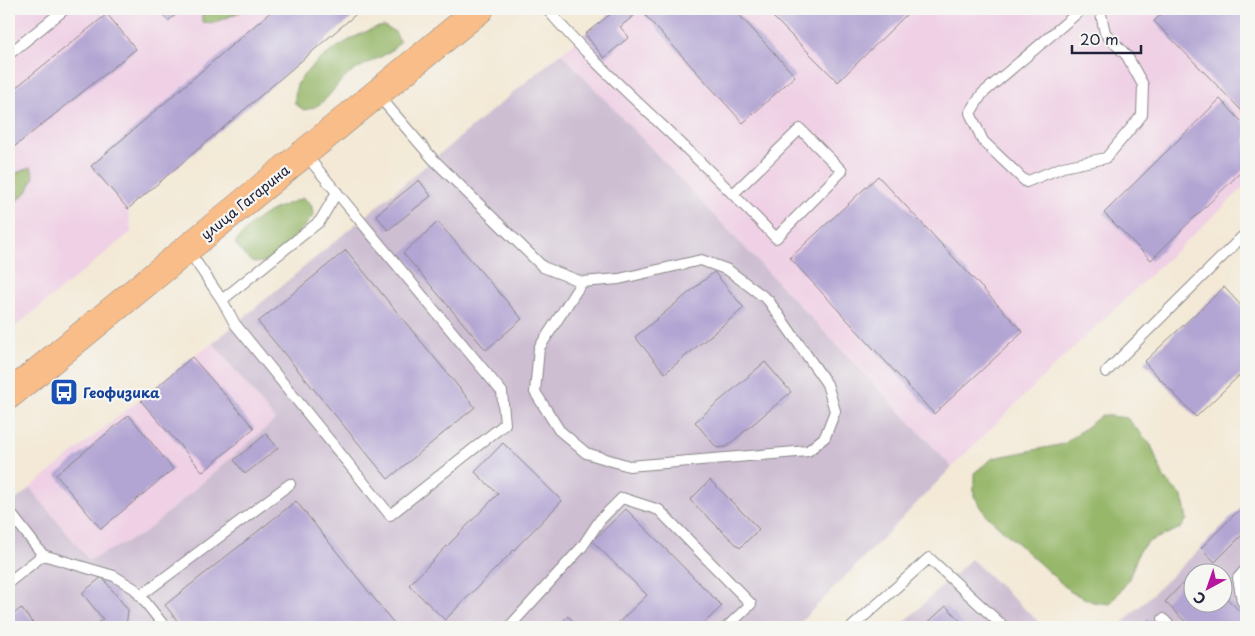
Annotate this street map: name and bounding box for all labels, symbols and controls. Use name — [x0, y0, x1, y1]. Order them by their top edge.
scale bar — [1072, 22, 1141, 54]
text: 20 m — [1080, 27, 1119, 50]
street label: улица Гагарина — [196, 159, 294, 245]
bus stop icon: Геофизика — [49, 377, 79, 407]
place label: Геофизика — [83, 382, 160, 403]
north arrow — [1182, 564, 1232, 614]
text: С — [1189, 587, 1210, 610]

